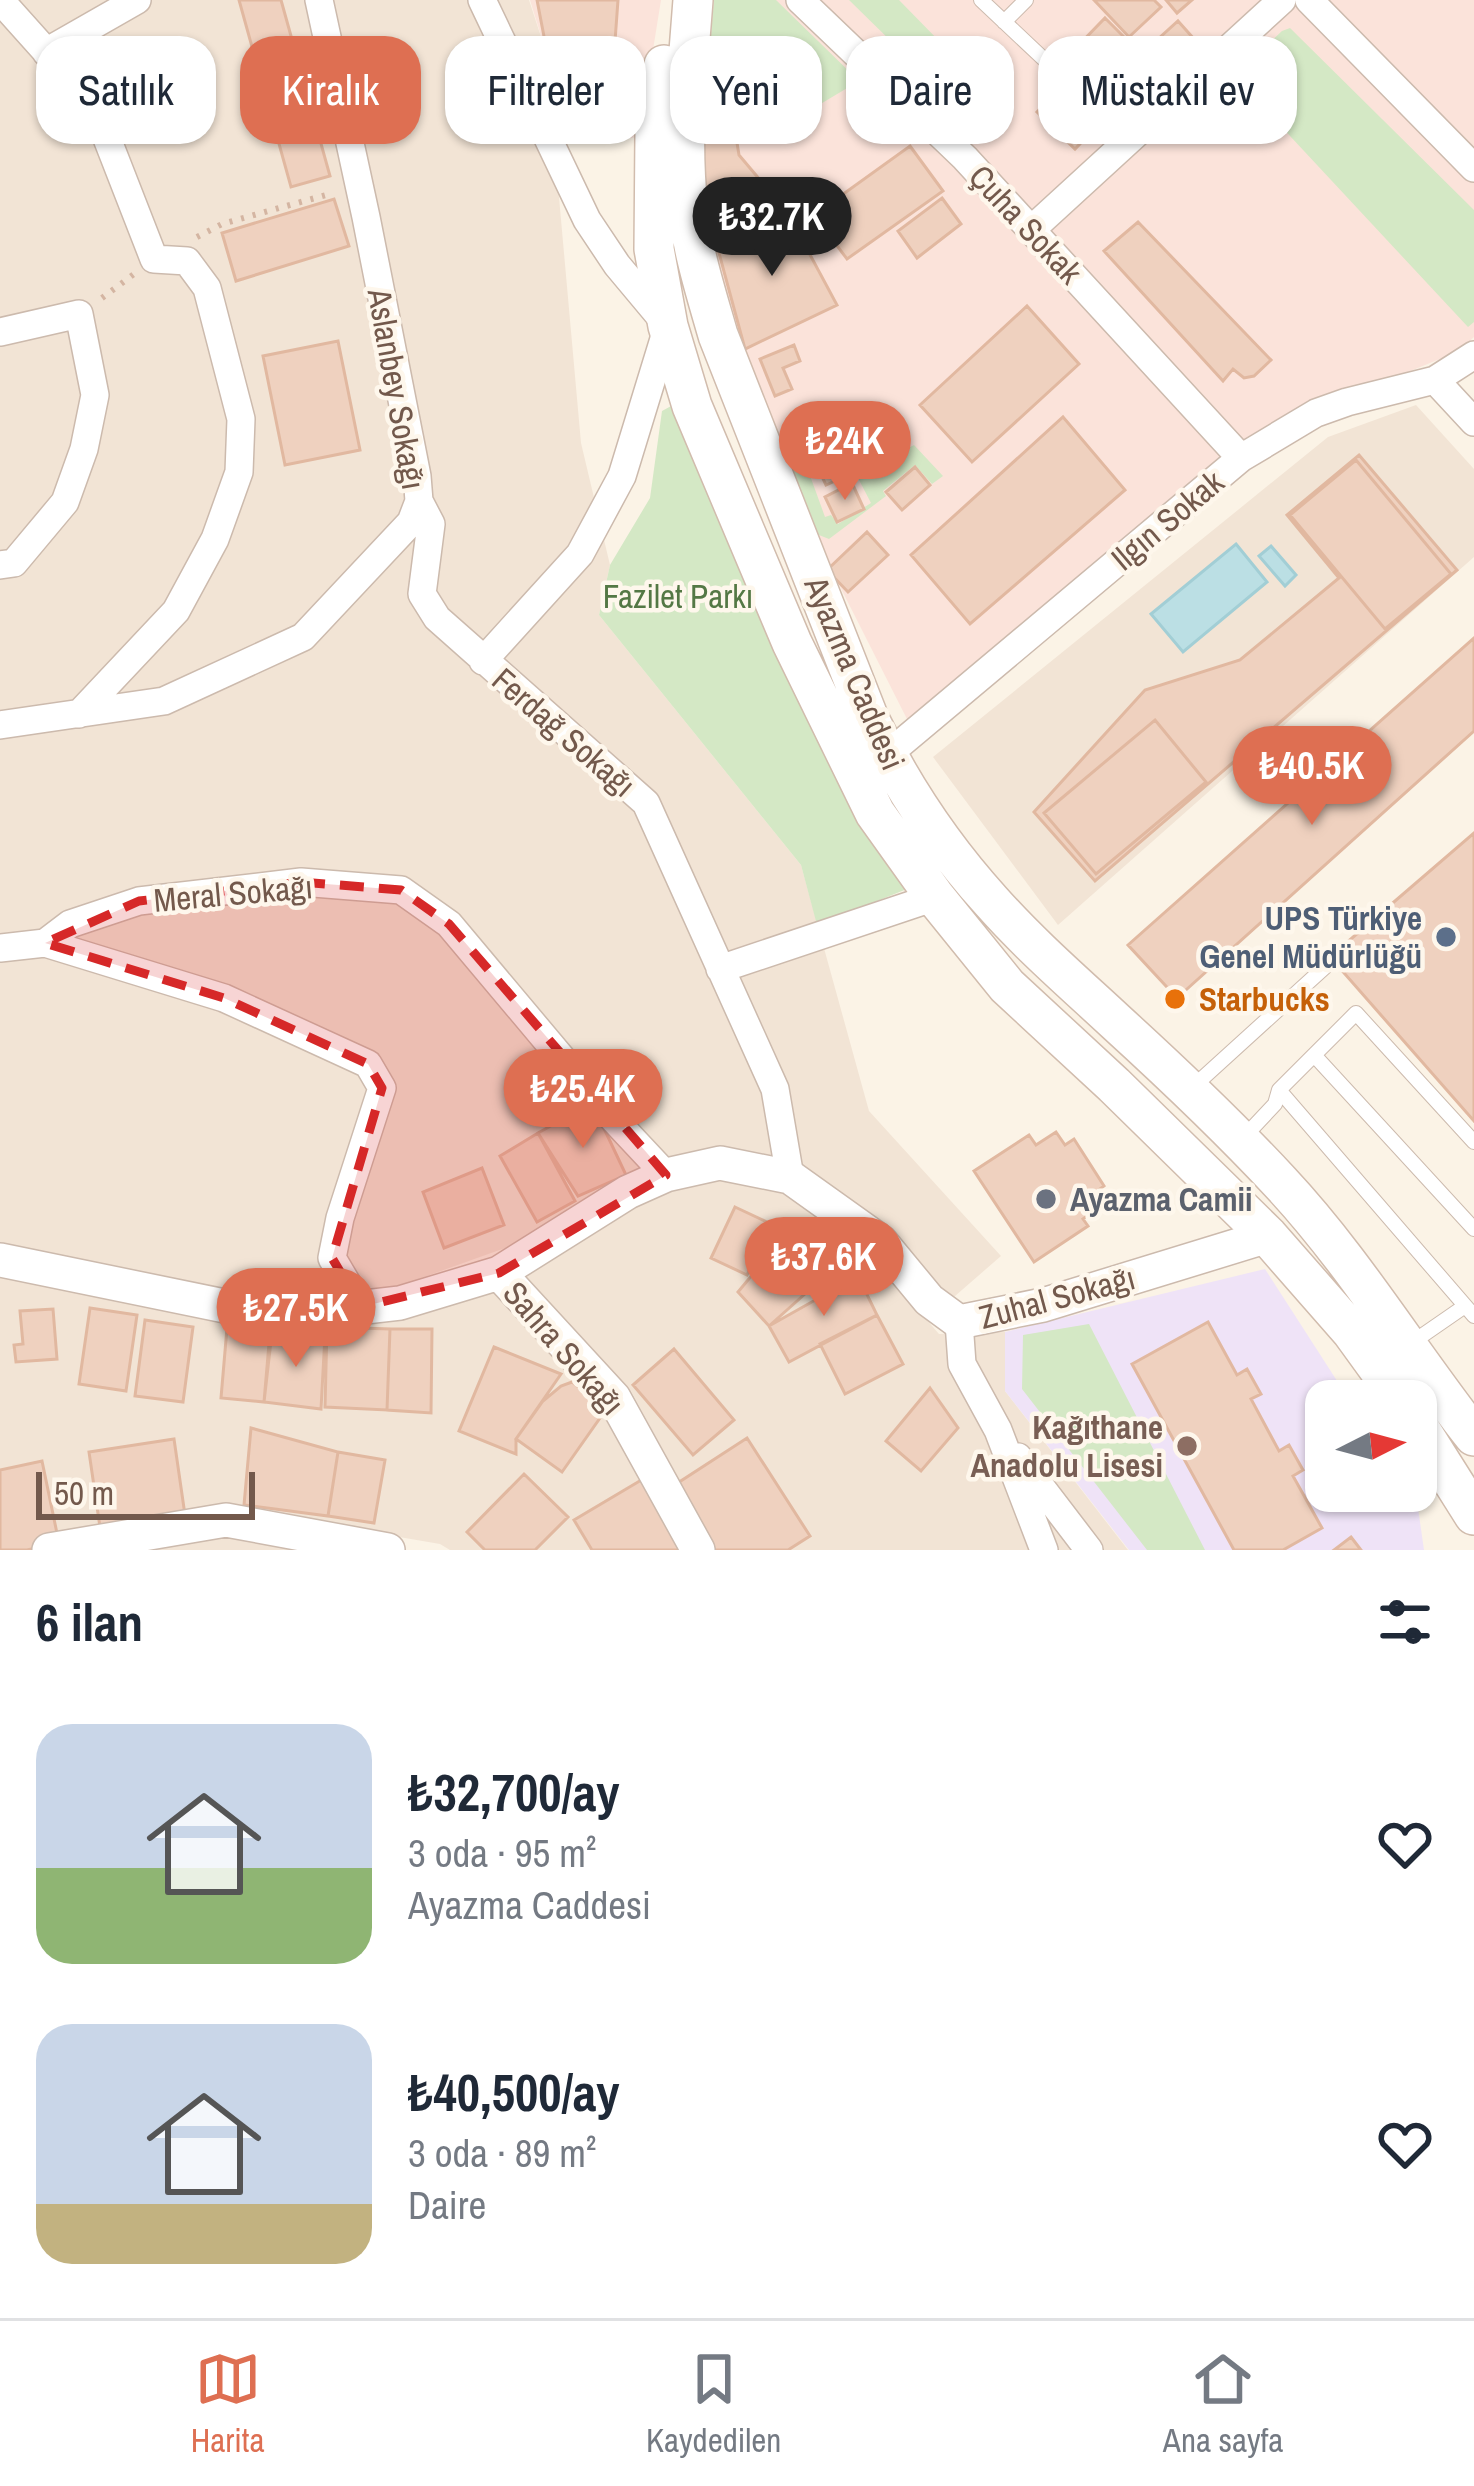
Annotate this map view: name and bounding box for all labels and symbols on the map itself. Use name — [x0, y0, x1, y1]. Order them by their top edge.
street label: Çuha Sokak — [960, 155, 1093, 293]
pin: ₺32.7K — [674, 177, 870, 279]
street label: Aslanbey Sokağı — [358, 284, 436, 493]
pin: ₺24K — [774, 401, 916, 503]
street label: Ilgın Sokak — [1102, 460, 1233, 580]
street label: Ayazma Caddesi — [794, 569, 915, 776]
park label: Fazilet Parkı — [603, 574, 753, 618]
street label: Ferdağ Sokağı — [483, 658, 645, 806]
pin: ₺40.5K — [1214, 726, 1410, 828]
street label: Meral Sokağı — [152, 864, 314, 922]
place label: UPS Türkiye Genel Müdürlüğü — [1199, 896, 1422, 978]
marker: UPS Türkiye Genel Müdürlüğü — [1433, 924, 1459, 950]
place label: Starbucks — [1199, 977, 1330, 1021]
marker: Starbucks — [1162, 986, 1188, 1012]
pin: ₺25.4K — [485, 1049, 681, 1151]
place label: Ayazma Camii — [1070, 1177, 1253, 1221]
marker: Ayazma Camii — [1033, 1186, 1059, 1212]
pin: ₺37.6K — [726, 1217, 922, 1319]
street label: Zuhal Sokağı — [974, 1255, 1140, 1339]
pin: ₺27.5K — [198, 1268, 394, 1370]
street label: Sahra Sokağı — [494, 1272, 634, 1424]
north arrow — [1305, 1380, 1437, 1512]
place label: Kağıthane Anadolu Lisesi — [971, 1405, 1163, 1487]
marker: Kağıthane Anadolu Lisesi — [1174, 1433, 1200, 1459]
scale bar — [36, 1466, 255, 1519]

